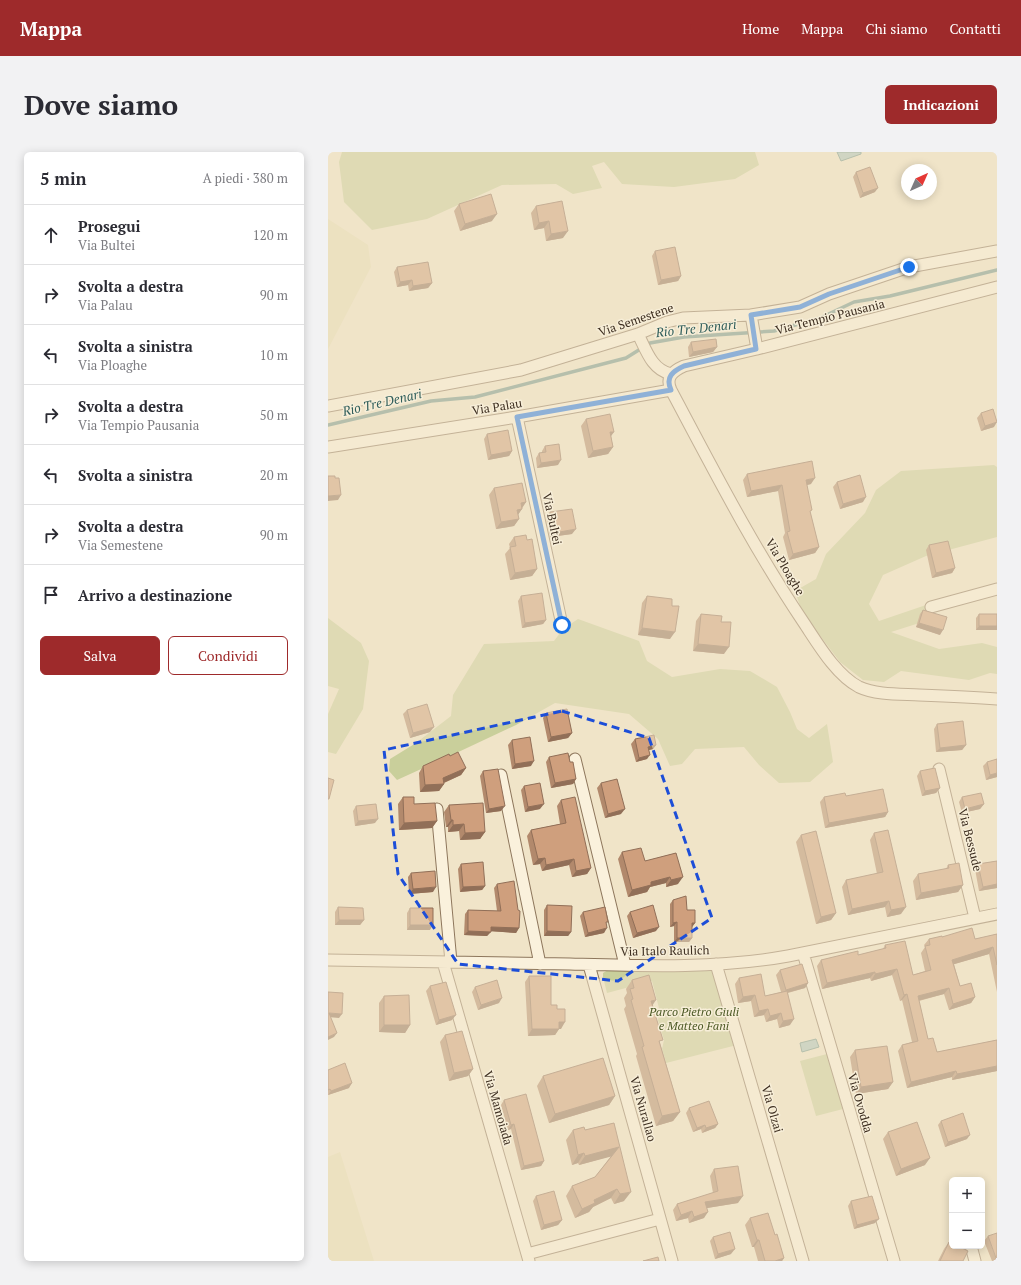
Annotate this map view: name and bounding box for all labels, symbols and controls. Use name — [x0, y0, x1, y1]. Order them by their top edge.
text: Mappa — [20, 16, 82, 41]
text: Home — [742, 19, 779, 38]
text: Mappa — [801, 19, 843, 38]
text: Chi siamo — [865, 19, 927, 38]
text: Contatti — [949, 19, 1001, 38]
button: Indicazioni — [885, 85, 997, 124]
text: Dove siamo — [24, 86, 178, 123]
north arrow — [901, 164, 937, 200]
text: 5 min — [40, 167, 87, 190]
text: A piedi · 380 m — [203, 169, 288, 187]
text: Prosegui — [78, 216, 141, 236]
icon: ahead — [40, 224, 62, 246]
text: 120 m — [253, 226, 288, 244]
text: Via Bultei — [78, 236, 135, 254]
route end — [900, 258, 918, 276]
text: Svolta a destra — [78, 276, 184, 296]
icon: right — [40, 284, 62, 306]
text: 90 m — [260, 286, 288, 304]
text: Via Palau — [78, 296, 133, 314]
street label: Via Tempio Pausania — [774, 296, 886, 337]
street label: Via Semestene — [596, 300, 675, 339]
water label: Rio Tre Denari — [654, 315, 738, 341]
text: Svolta a sinistra — [78, 336, 193, 356]
icon: left — [40, 344, 62, 366]
text: 10 m — [260, 346, 288, 364]
text: Via Ploaghe — [78, 356, 147, 374]
water label: Rio Tre Denari — [340, 384, 424, 420]
street label: Via Palau — [471, 395, 523, 418]
text: Svolta a destra — [78, 396, 184, 416]
icon: right — [40, 404, 62, 426]
text: 50 m — [260, 406, 288, 424]
text: Via Tempio Pausania — [78, 416, 199, 434]
icon: left — [40, 464, 62, 486]
text: Svolta a sinistra — [78, 465, 193, 485]
text: 20 m — [260, 466, 288, 484]
street label: Via Bultei — [540, 492, 565, 547]
text: Svolta a destra — [78, 516, 184, 536]
icon: right — [40, 524, 62, 546]
text: 90 m — [260, 526, 288, 544]
text: Via Semestene — [78, 536, 163, 554]
street label: Via Ploaghe — [763, 536, 808, 598]
icon: arrive — [40, 584, 62, 606]
text: Arrivo a destinazione — [78, 585, 232, 605]
route start — [553, 616, 571, 634]
button: Salva — [40, 636, 160, 675]
button: Condividi — [168, 636, 288, 675]
street label: Via Bessude — [955, 807, 986, 873]
street label: Via Italo Raulich — [620, 942, 710, 959]
park label: Parco Pietro Giuli e Matteo Fani — [648, 1004, 740, 1033]
street label: Via Mamoiada — [481, 1069, 516, 1147]
street label: Via Ovodda — [845, 1071, 876, 1135]
street label: Via Nurallao — [627, 1075, 660, 1144]
street label: Via Olzai — [759, 1083, 787, 1135]
map controls — [949, 1177, 985, 1249]
button: + — [949, 1177, 985, 1213]
button: − — [949, 1213, 985, 1249]

